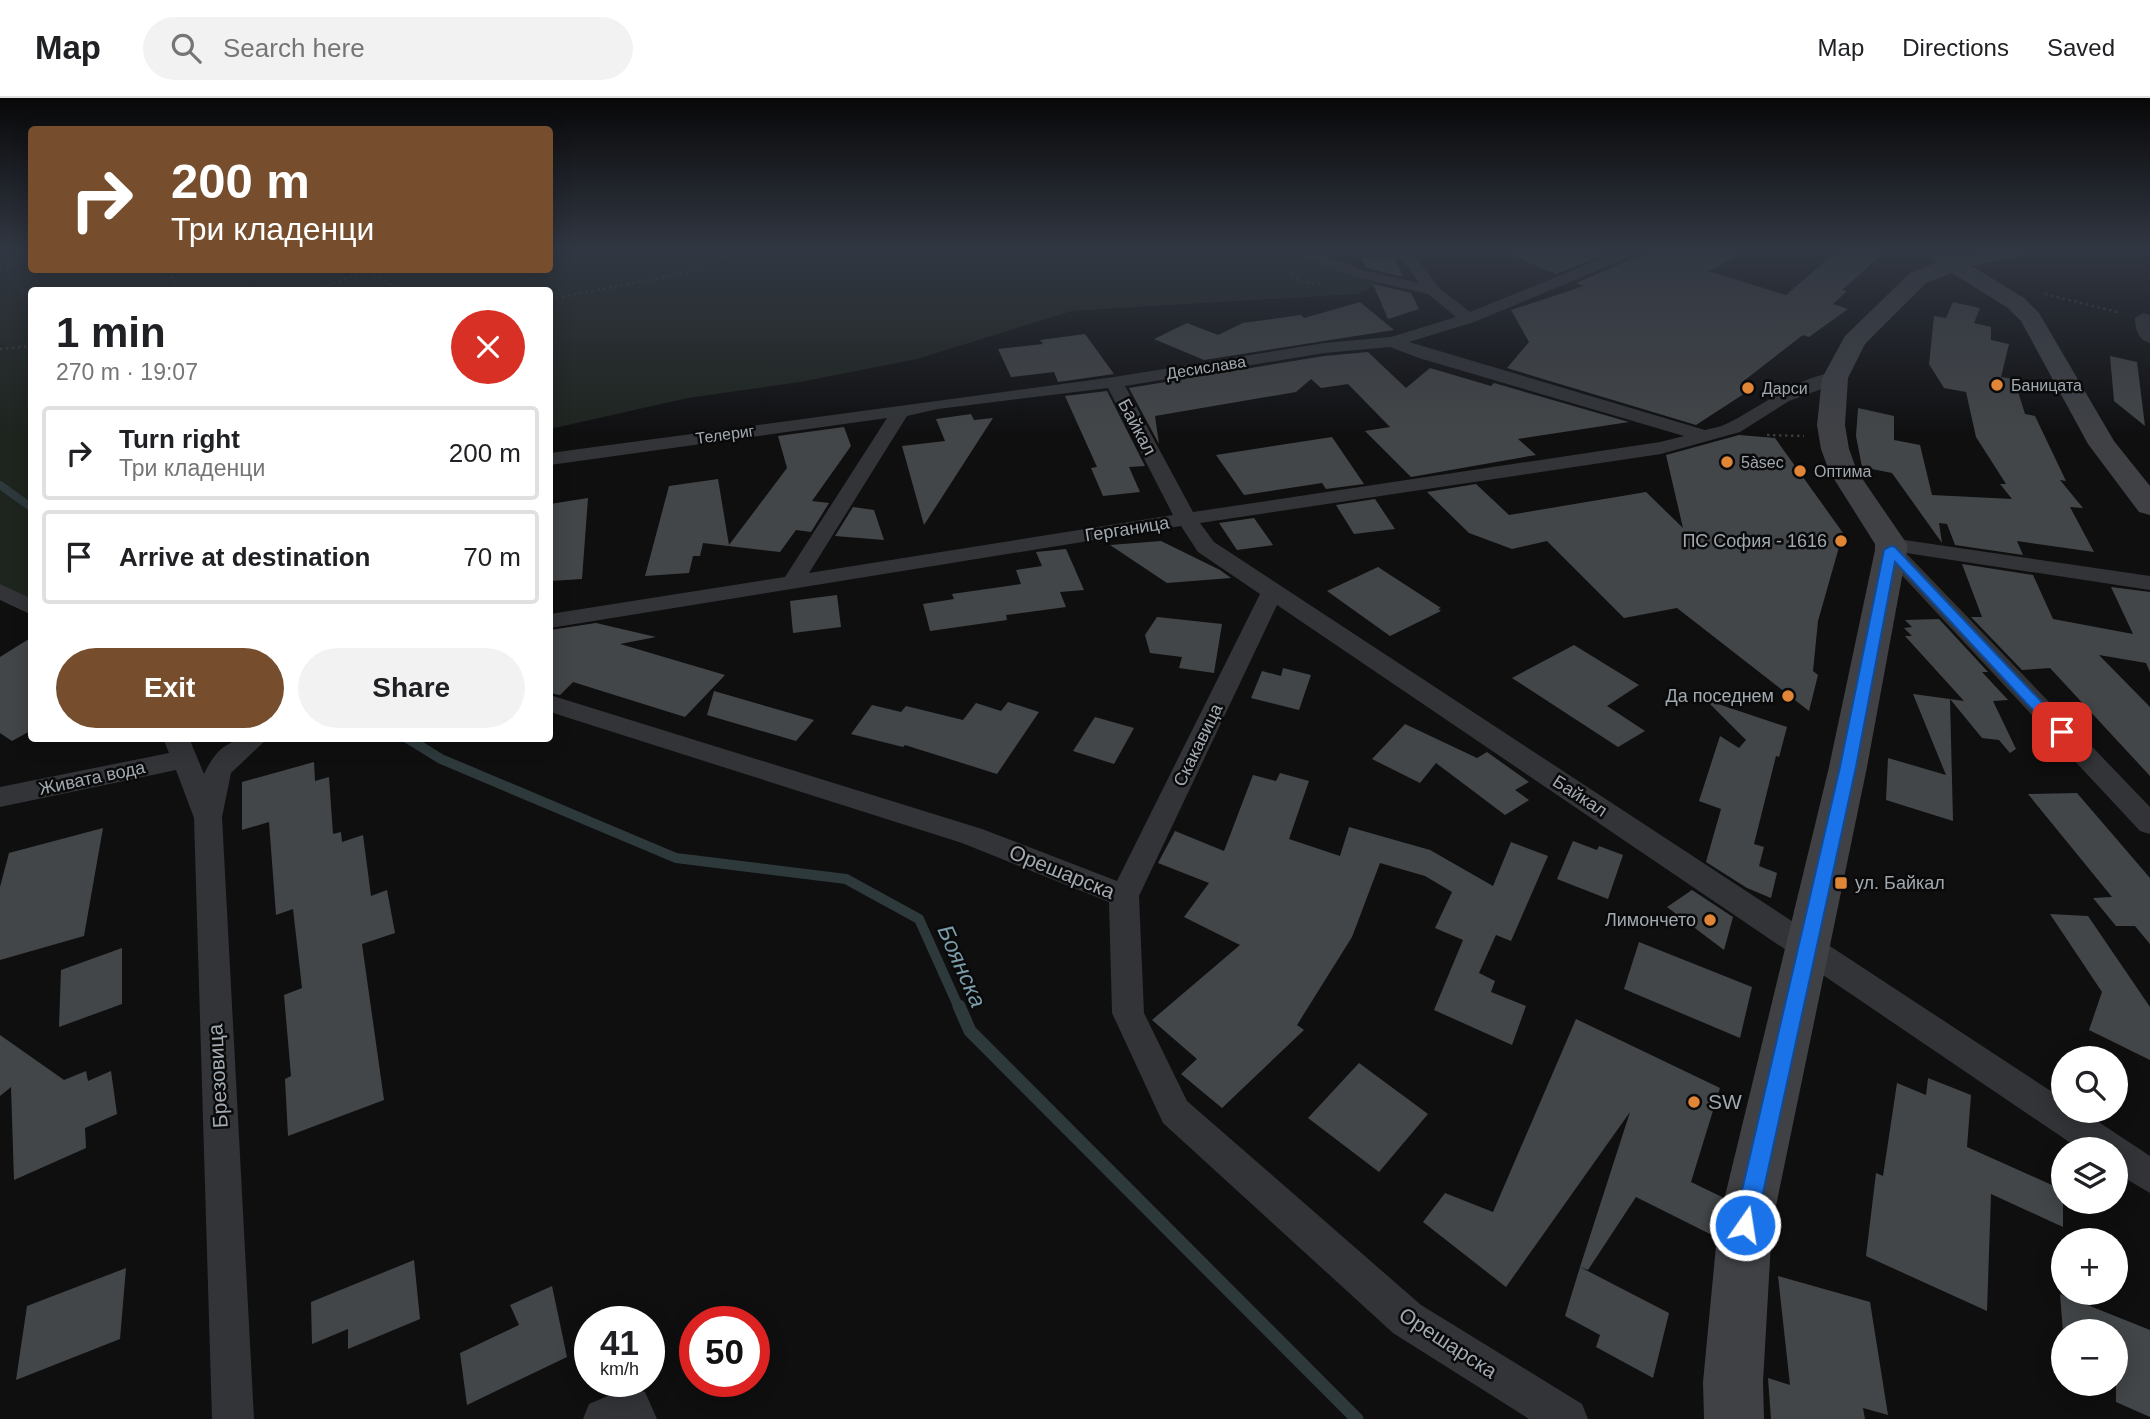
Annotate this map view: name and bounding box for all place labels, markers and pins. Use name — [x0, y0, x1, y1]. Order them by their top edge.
marker: Баницата — [1989, 377, 2005, 393]
place label: Баницата — [2011, 377, 2082, 394]
marker: Дарси — [1740, 380, 1756, 396]
place label: Дарси — [1762, 380, 1808, 397]
marker: 5àsec — [1719, 454, 1735, 470]
place label: 5àsec — [1741, 454, 1784, 471]
marker: Оптима — [1792, 463, 1808, 479]
place label: Оптима — [1814, 463, 1871, 480]
place label: ПС София - 1616 — [1682, 531, 1827, 551]
marker: ПС София - 1616 — [1833, 533, 1849, 549]
place label: Да поседнем — [1666, 686, 1774, 706]
marker: Да поседнем — [1780, 688, 1796, 704]
pin — [2032, 702, 2092, 762]
place label: ул. Байкал — [1855, 873, 1945, 893]
marker: ул. Байкал — [1833, 875, 1849, 891]
place label: Лимончето — [1605, 910, 1696, 930]
marker: Лимончето — [1702, 912, 1718, 928]
place label: SW — [1708, 1090, 1742, 1113]
marker: SW — [1686, 1094, 1702, 1110]

